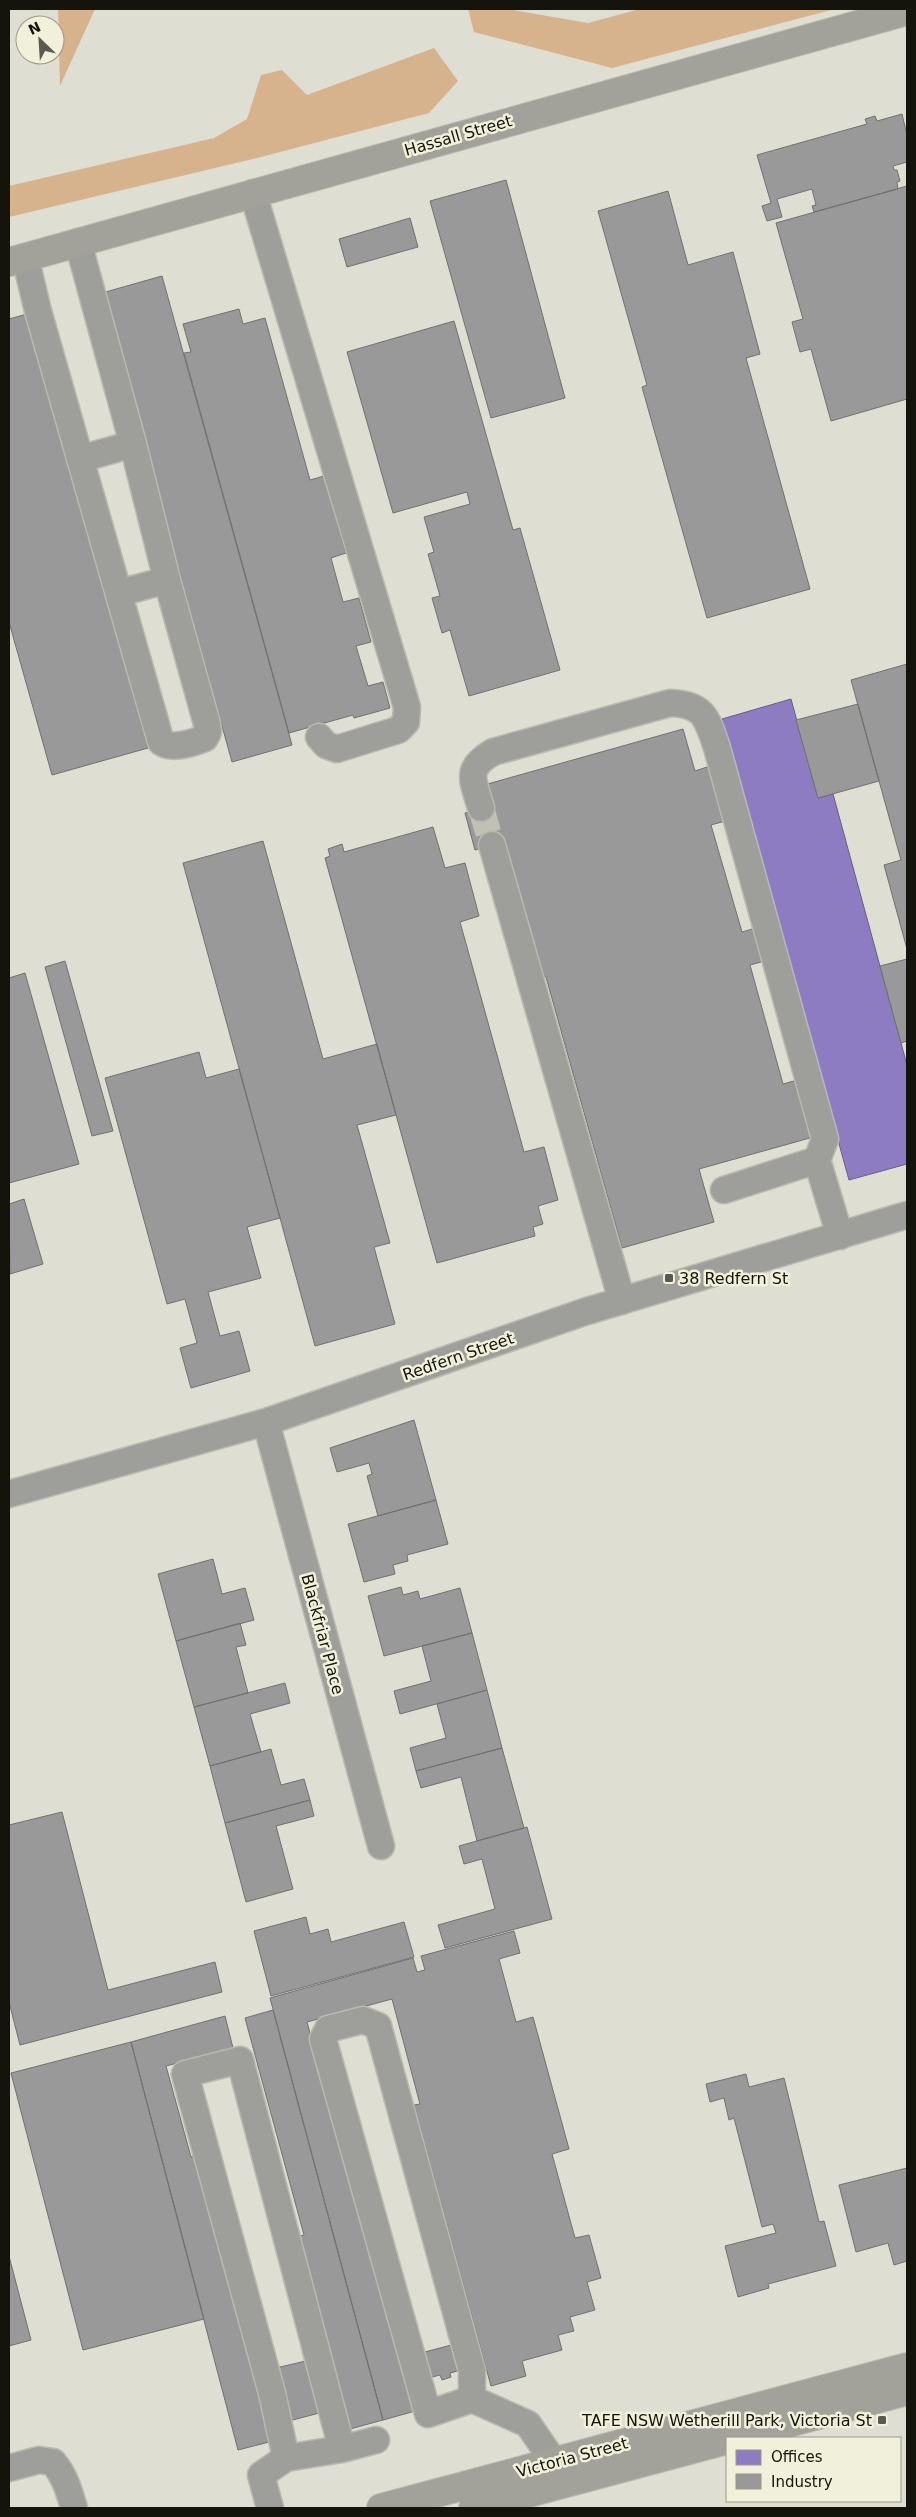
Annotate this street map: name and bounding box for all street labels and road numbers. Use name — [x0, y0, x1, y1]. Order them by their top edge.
street label: Hassall Street — [402, 111, 514, 160]
street label: Redfern Street — [400, 1329, 516, 1384]
street label: Blackfriar Place — [297, 1572, 348, 1696]
street label: Victoria Street — [514, 2433, 630, 2481]

